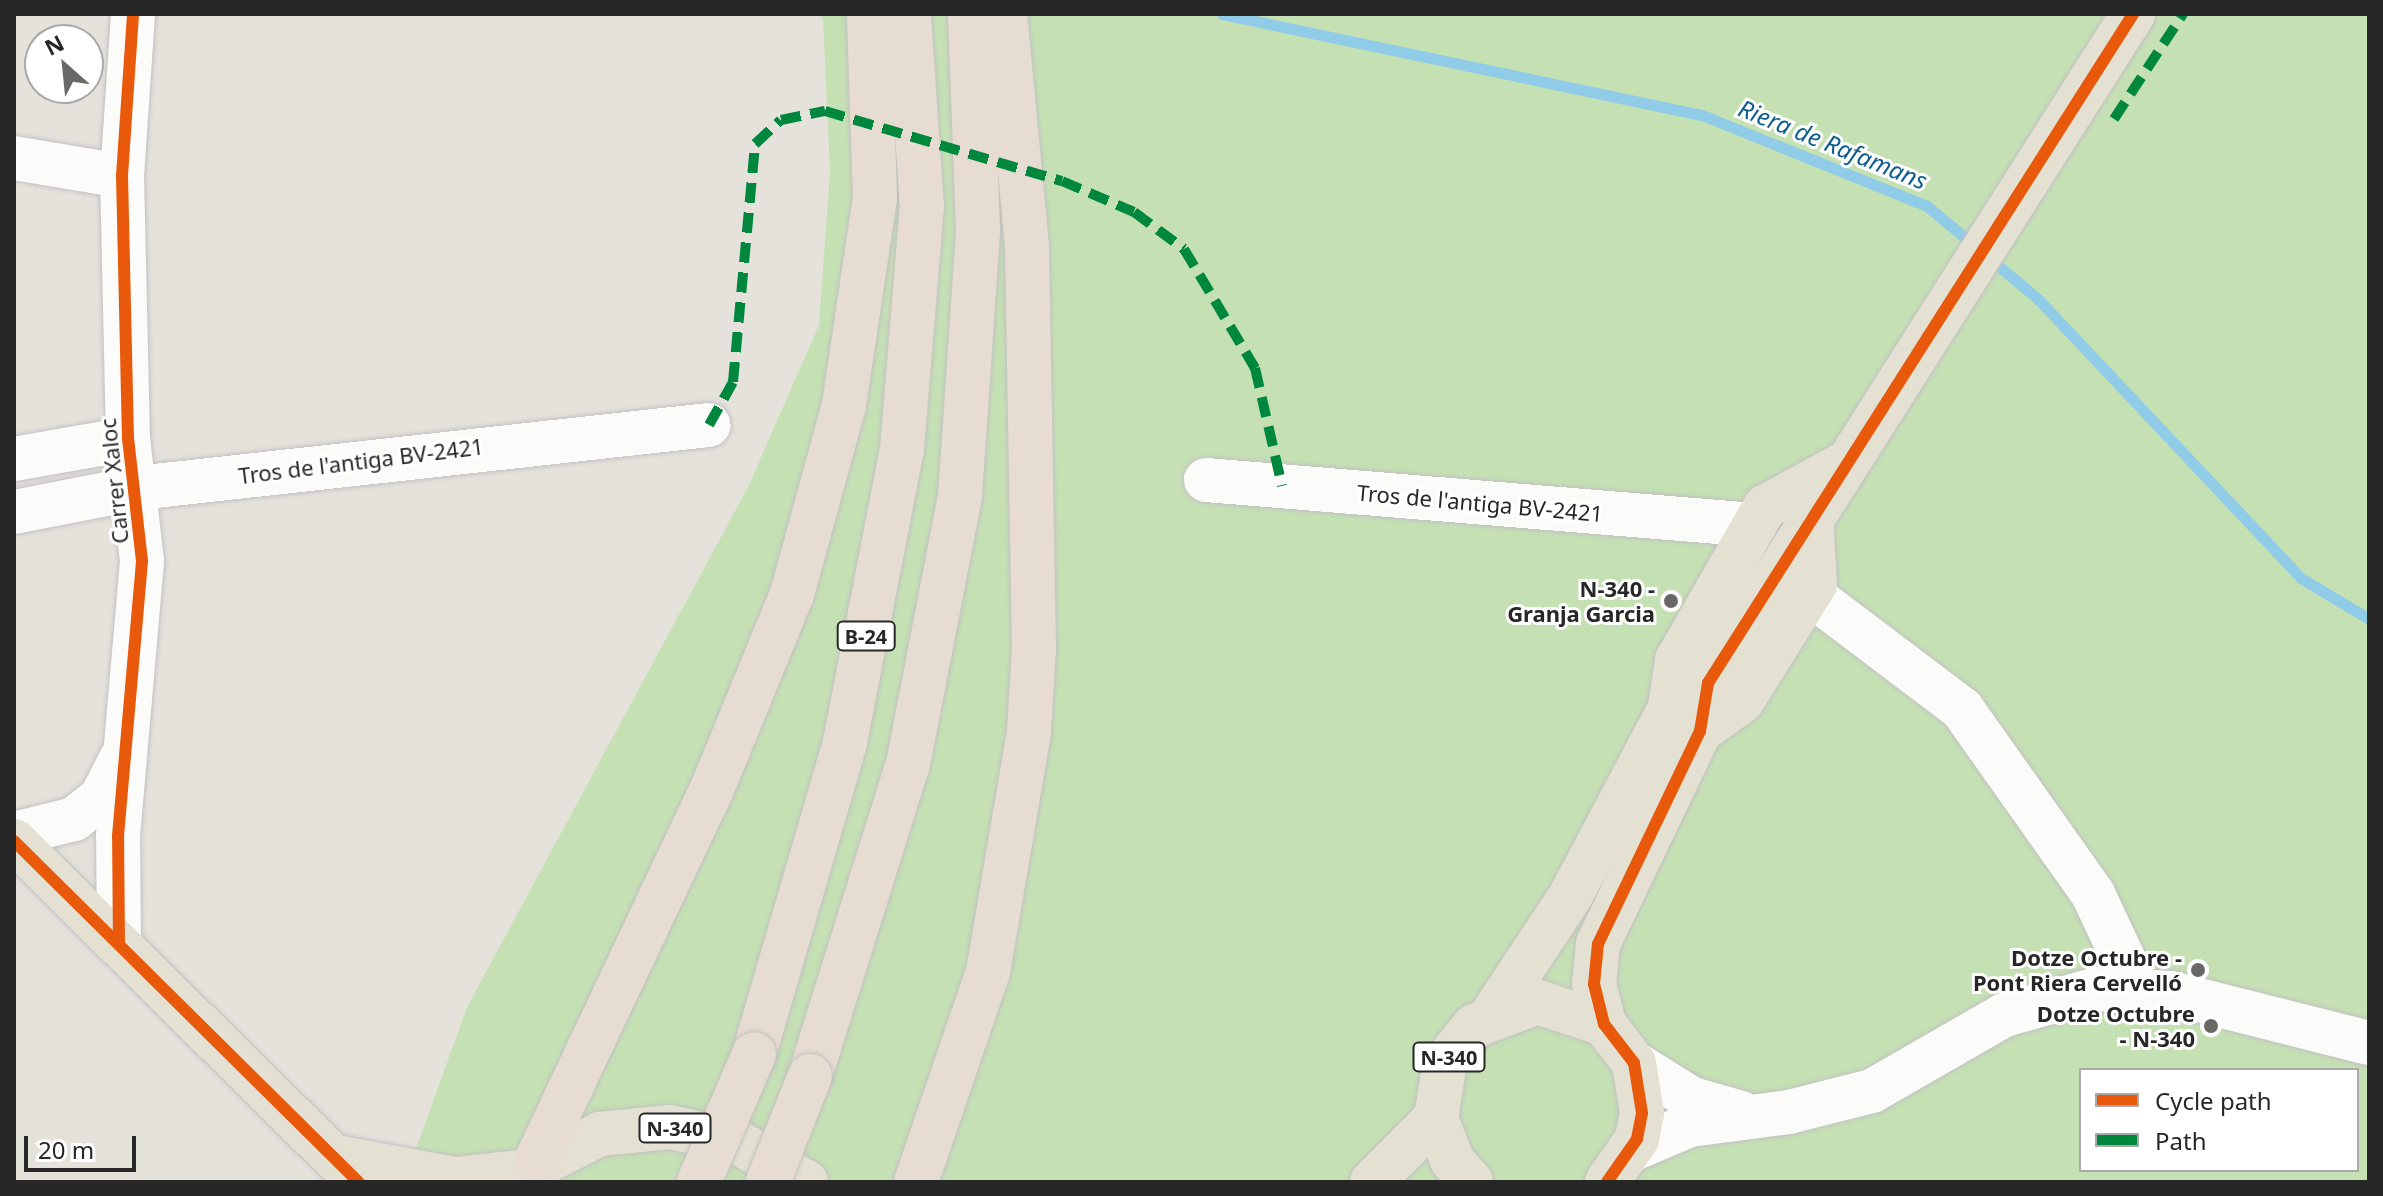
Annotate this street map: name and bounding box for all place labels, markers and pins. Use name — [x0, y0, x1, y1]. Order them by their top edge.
place label: N-340 - Granja Garcia — [1507, 575, 1655, 626]
marker: N-340 - Granja Garcia — [1662, 592, 1680, 610]
place label: Dotze Octubre - Pont Riera Cervelló — [1973, 944, 2182, 996]
marker: Dotze Octubre - Pont Riera Cervelló — [2189, 961, 2207, 979]
place label: Dotze Octubre - N-340 — [2037, 1000, 2195, 1052]
marker: Dotze Octubre - N-340 — [2202, 1017, 2220, 1035]

